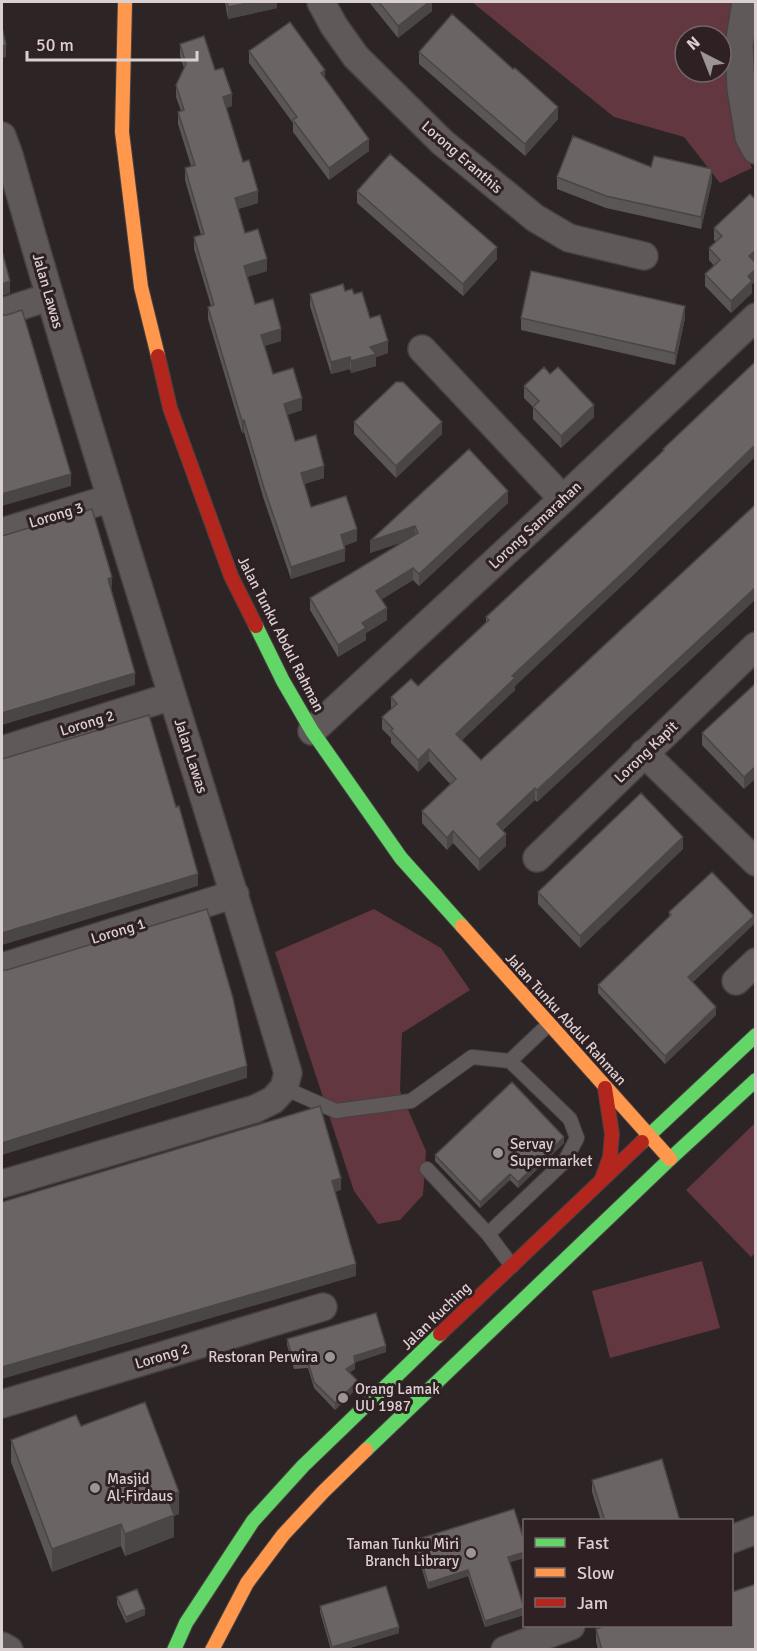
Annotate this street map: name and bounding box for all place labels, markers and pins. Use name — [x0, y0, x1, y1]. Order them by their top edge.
place label: Servay Supermarket — [510, 1135, 593, 1170]
marker: Servay Supermarket — [491, 1146, 505, 1160]
place label: Restoran Perwira — [208, 1348, 318, 1366]
marker: Restoran Perwira — [323, 1350, 337, 1364]
place label: Orang Lamak UU 1987 — [355, 1380, 440, 1415]
marker: Orang Lamak UU 1987 — [336, 1391, 350, 1405]
place label: Masjid Al-Firdaus — [107, 1470, 174, 1505]
marker: Masjid Al-Firdaus — [88, 1481, 102, 1495]
place label: Taman Tunku Miri Branch Library — [347, 1535, 459, 1570]
marker: Taman Tunku Miri Branch Library — [464, 1546, 478, 1560]

